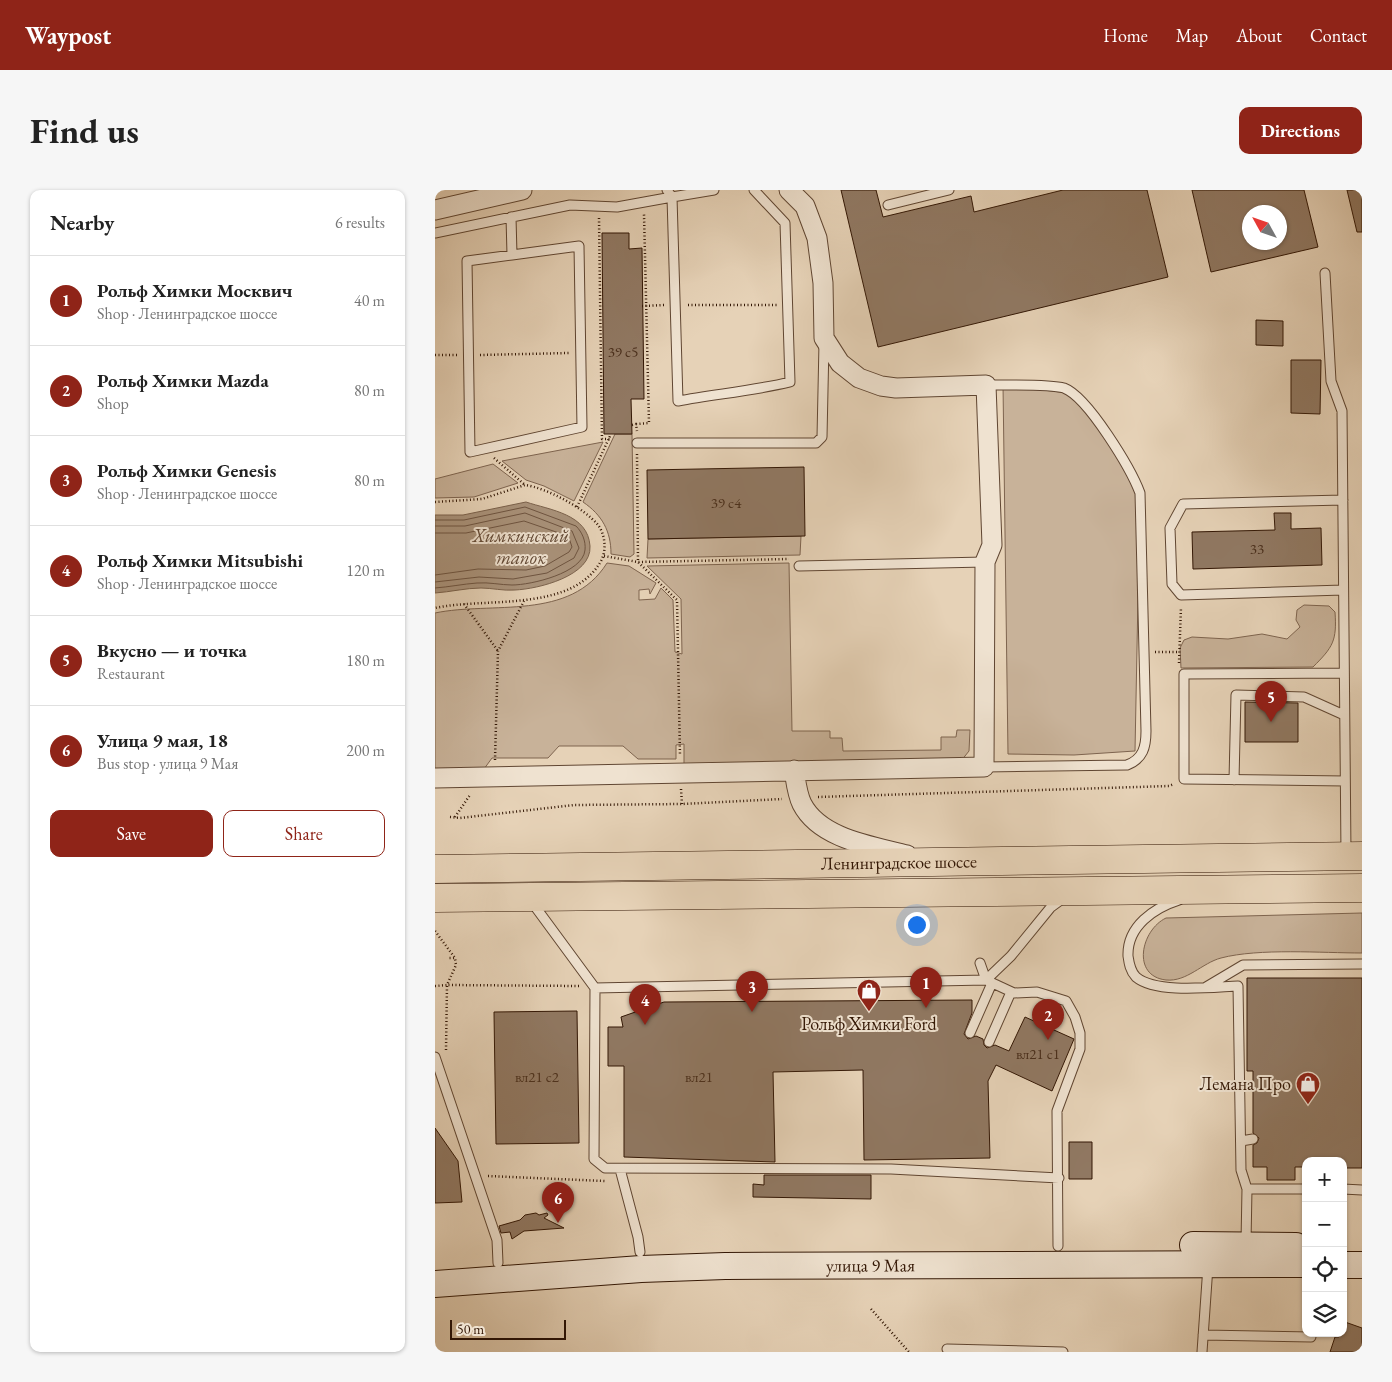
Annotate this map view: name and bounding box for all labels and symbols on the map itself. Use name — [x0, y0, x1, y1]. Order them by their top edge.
north arrow — [1242, 205, 1287, 250]
house number: 39 с5 — [608, 342, 638, 361]
house number: 39 с4 — [711, 493, 742, 512]
water label: Химкинский тапок — [471, 523, 569, 570]
house number: 33 — [1250, 539, 1264, 558]
pin: 5 — [1255, 681, 1287, 722]
street label: Ленинградское шоссе — [821, 849, 977, 875]
your location — [904, 912, 930, 938]
pin: 1 — [910, 967, 942, 1008]
pin: 3 — [736, 971, 768, 1012]
shop icon: Рольф Химки Ford — [856, 978, 882, 1012]
pin: 4 — [629, 984, 661, 1025]
pin: 2 — [1032, 999, 1064, 1040]
place label: Рольф Химки Ford — [801, 1012, 938, 1035]
house number: вл21 с1 — [1016, 1044, 1060, 1063]
house number: вл21 с2 — [515, 1067, 560, 1086]
house number: вл21 — [685, 1067, 713, 1086]
shop icon: Лемана Про — [1295, 1071, 1321, 1105]
place label: Лемана Про — [1199, 1072, 1291, 1095]
pin: 6 — [542, 1182, 574, 1223]
street label: улица 9 Мая — [826, 1253, 915, 1277]
scale bar — [450, 1317, 566, 1340]

